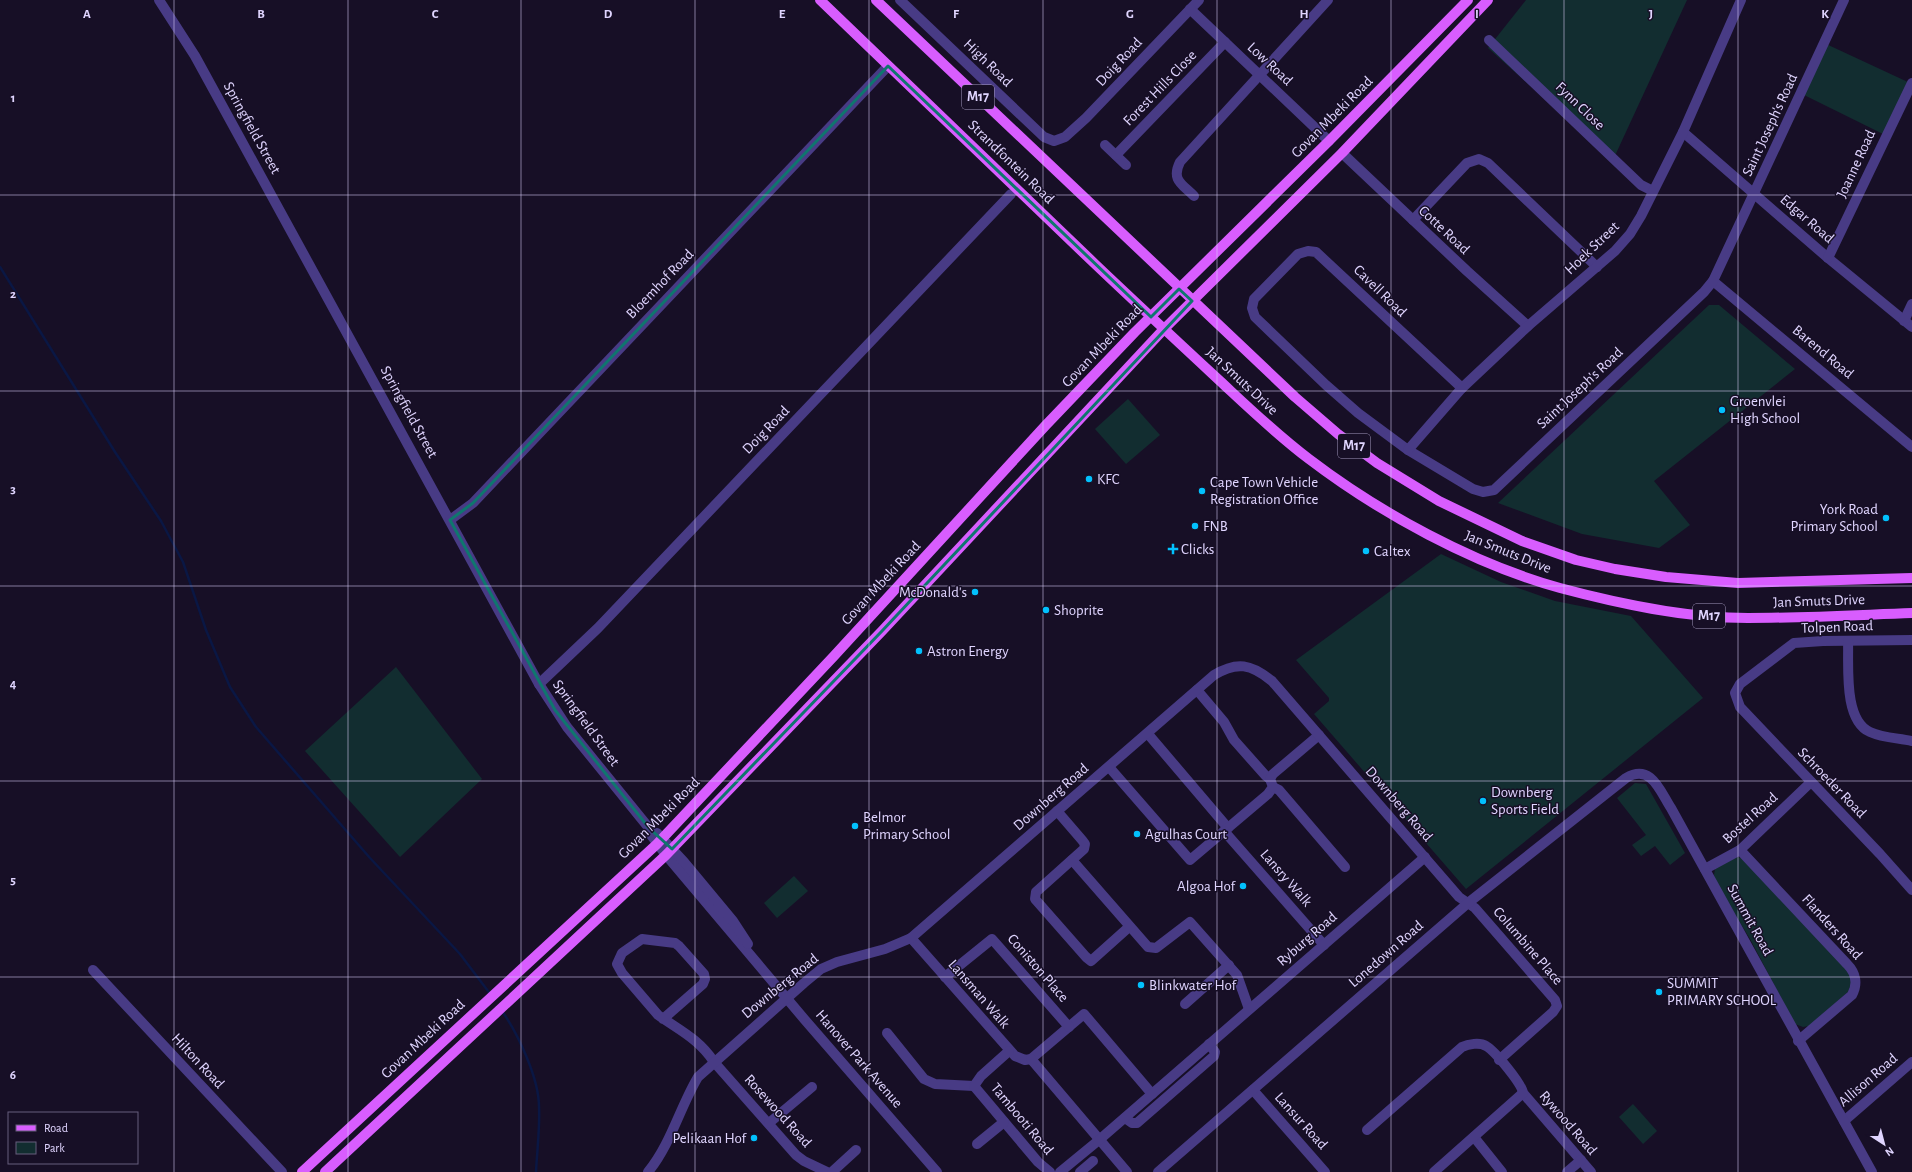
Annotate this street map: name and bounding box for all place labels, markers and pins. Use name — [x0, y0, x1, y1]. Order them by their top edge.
place label: Groenvlei High School — [1730, 394, 1800, 426]
marker: Groenvlei High School — [1717, 405, 1727, 415]
place label: KFC — [1097, 472, 1120, 487]
marker: KFC — [1084, 474, 1094, 484]
place label: Cape Town Vehicle Registration Office — [1210, 475, 1318, 507]
marker: Cape Town Vehicle Registration Office — [1197, 486, 1207, 496]
place label: York Road Primary School — [1790, 502, 1878, 534]
marker: York Road Primary School — [1881, 513, 1891, 523]
place label: FNB — [1203, 519, 1228, 534]
marker: FNB — [1190, 521, 1200, 531]
place label: Clicks — [1181, 542, 1214, 557]
marker: Clicks — [1168, 544, 1178, 554]
place label: Caltex — [1374, 544, 1411, 559]
marker: Caltex — [1361, 546, 1371, 556]
place label: McDonald's — [899, 585, 967, 600]
marker: McDonald's — [970, 587, 980, 597]
place label: Shoprite — [1054, 603, 1104, 618]
marker: Shoprite — [1041, 605, 1051, 615]
place label: Astron Energy — [927, 644, 1009, 659]
marker: Astron Energy — [914, 646, 924, 656]
place label: Downberg Sports Field — [1491, 785, 1559, 817]
marker: Downberg Sports Field — [1478, 796, 1488, 806]
place label: Belmor Primary School — [863, 810, 951, 842]
marker: Belmor Primary School — [850, 821, 860, 831]
place label: Agulhas Court — [1145, 827, 1227, 842]
marker: Agulhas Court — [1132, 829, 1142, 839]
place label: Algoa Hof — [1177, 879, 1236, 894]
marker: Algoa Hof — [1238, 881, 1248, 891]
place label: SUMMIT PRIMARY SCHOOL — [1667, 976, 1777, 1008]
place label: Blinkwater Hof — [1149, 978, 1238, 993]
marker: Blinkwater Hof — [1136, 980, 1146, 990]
marker: SUMMIT PRIMARY SCHOOL — [1654, 987, 1664, 997]
place label: Pelikaan Hof — [673, 1131, 747, 1146]
marker: Pelikaan Hof — [749, 1133, 759, 1143]

